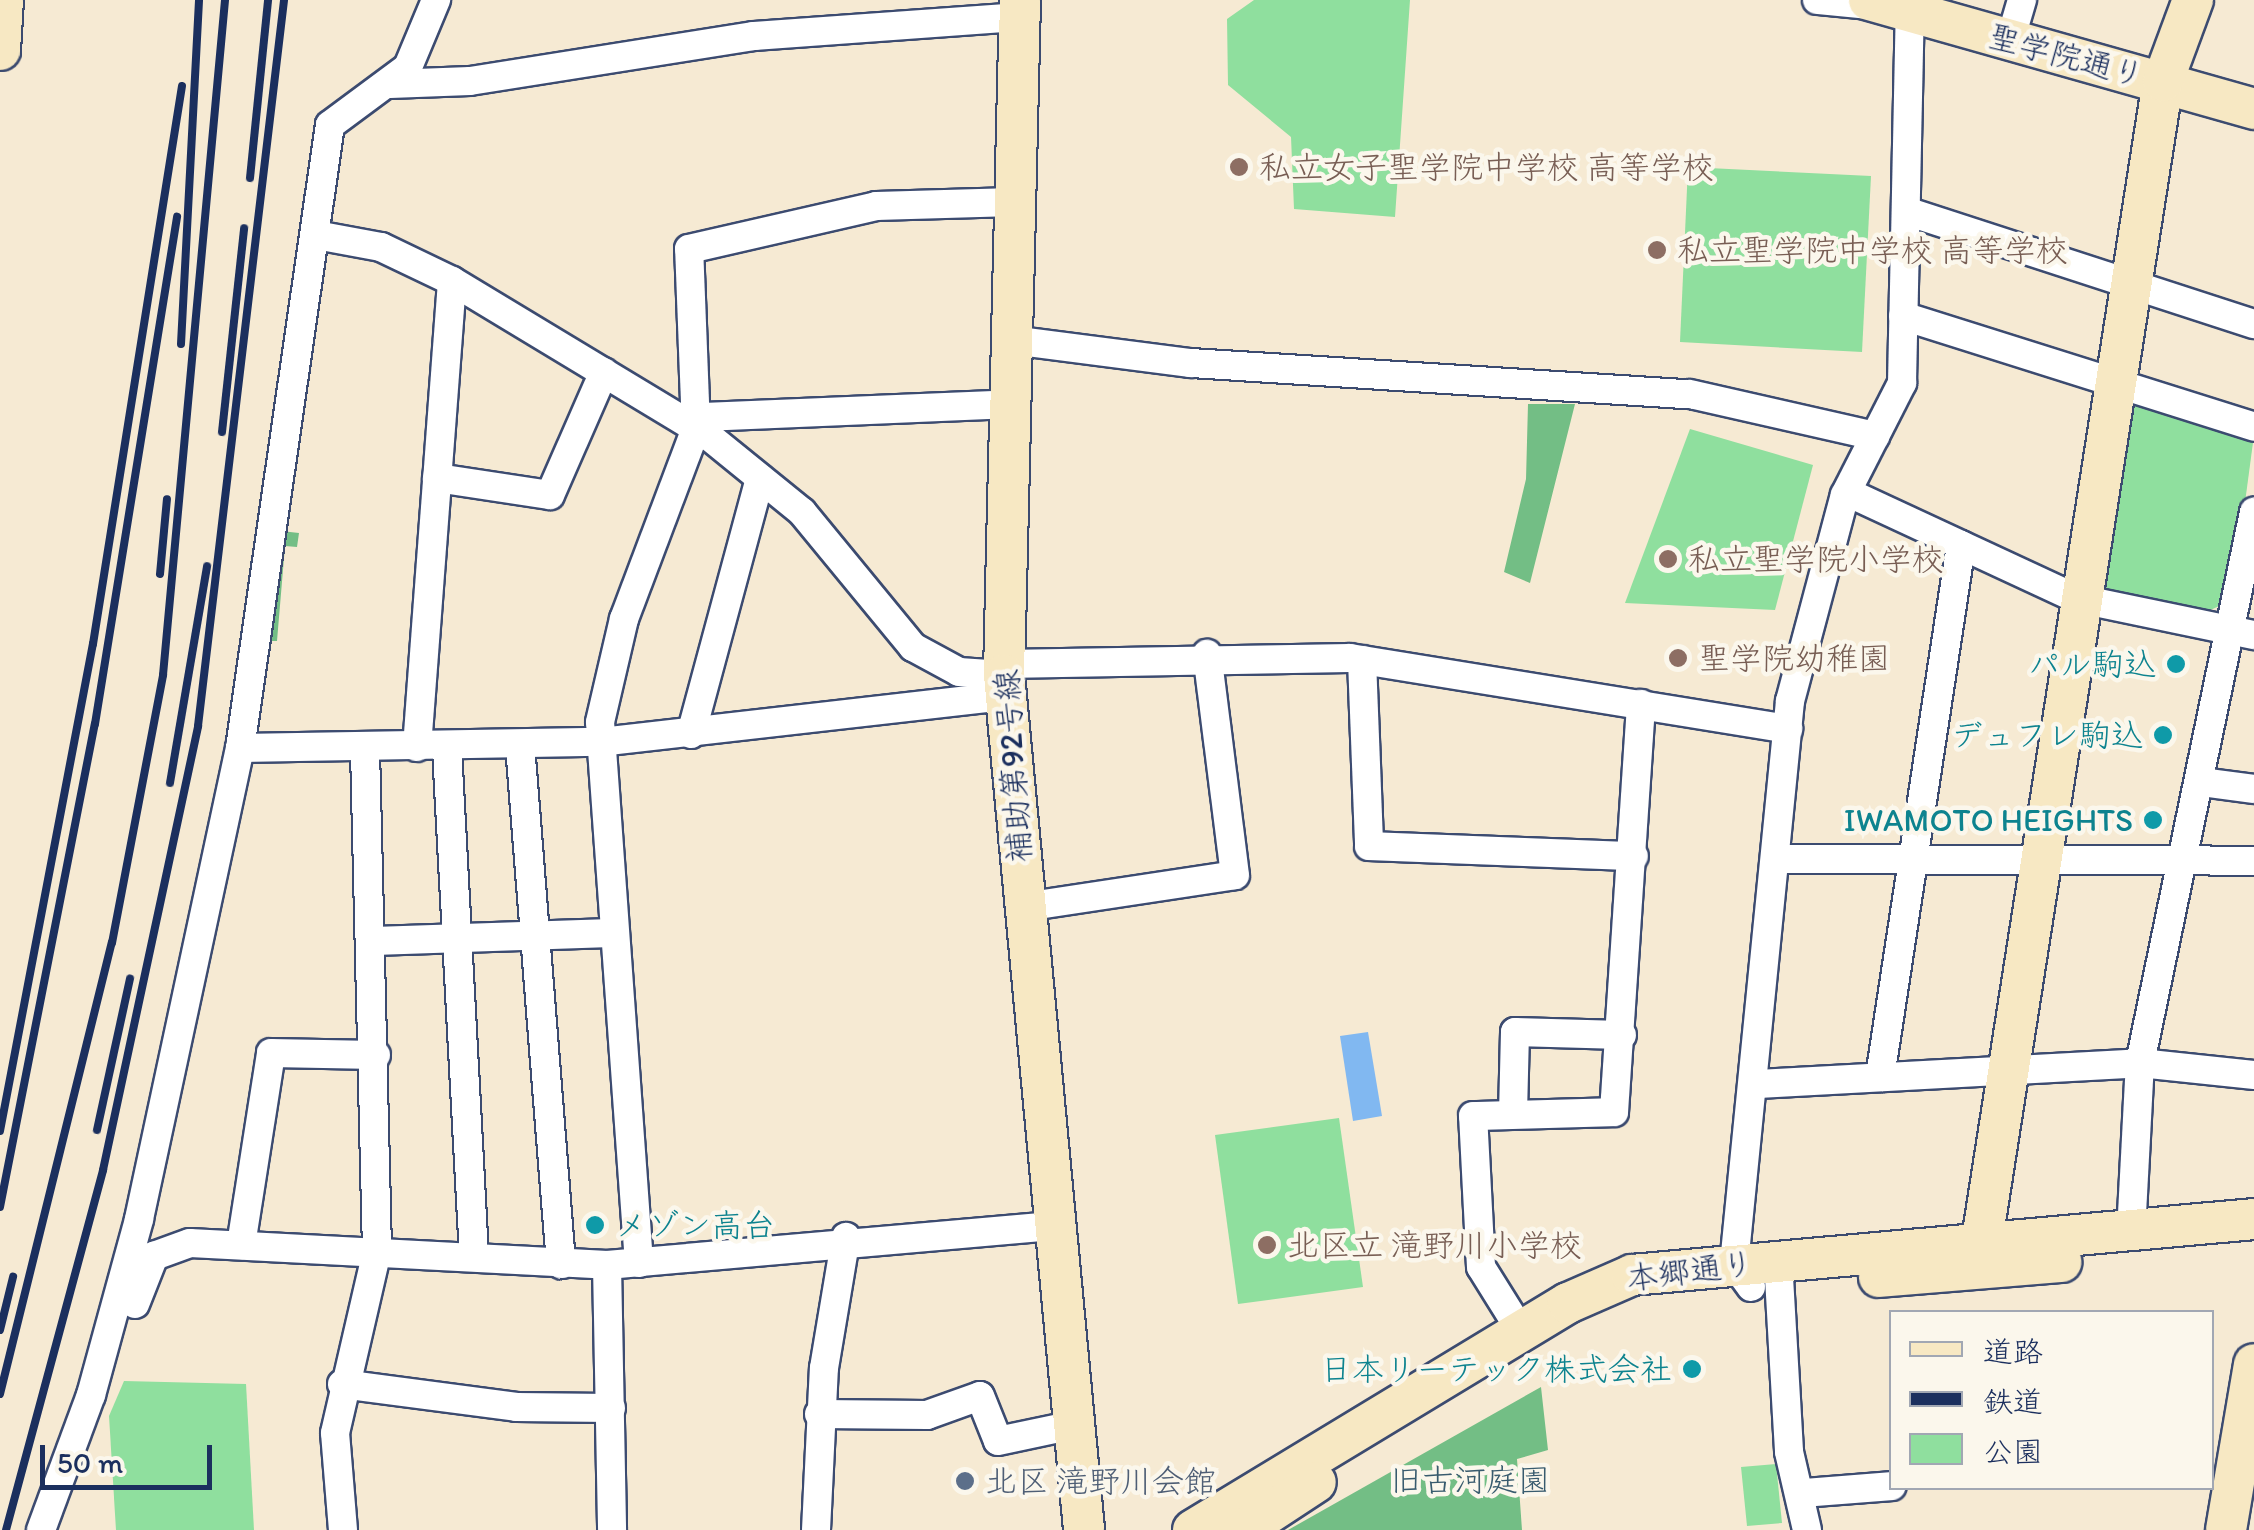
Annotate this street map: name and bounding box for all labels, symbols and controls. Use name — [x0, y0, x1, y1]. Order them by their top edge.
street label: 聖学院通り — [1984, 17, 2148, 95]
place label: 私立女子聖学院中学校 高等学校 — [1259, 148, 1714, 186]
marker: 私立女子聖学院中学校 高等学校 — [1228, 156, 1250, 178]
place label: 私立聖学院中学校 高等学校 — [1677, 231, 2068, 269]
marker: 私立聖学院中学校 高等学校 — [1646, 239, 1668, 261]
place label: 私立聖学院小学校 — [1688, 540, 1944, 578]
marker: 私立聖学院小学校 — [1657, 548, 1679, 570]
place label: 聖学院幼稚園 — [1698, 639, 1890, 677]
place label: パル駒込 — [2028, 645, 2156, 683]
marker: 聖学院幼稚園 — [1667, 647, 1689, 669]
marker: パル駒込 — [2165, 653, 2187, 675]
street label: 補助第92号線 — [987, 668, 1039, 864]
place label: デュフレ駒込 — [1951, 716, 2143, 754]
marker: デュフレ駒込 — [2152, 724, 2174, 746]
place label: IWAMOTO HEIGHTS — [1848, 801, 2133, 839]
marker: IWAMOTO HEIGHTS — [2142, 809, 2164, 831]
place label: メゾン高台 — [615, 1206, 775, 1244]
marker: メゾン高台 — [584, 1214, 606, 1236]
place label: 北区立 滝野川小学校 — [1287, 1226, 1582, 1264]
marker: 北区立 滝野川小学校 — [1256, 1234, 1278, 1256]
street label: 本郷通り — [1624, 1244, 1756, 1298]
legend — [1889, 1310, 2214, 1490]
text: 道路 — [1983, 1333, 2043, 1370]
place label: 日本リーテック株式会社 — [1320, 1350, 1672, 1388]
marker: 日本リーテック株式会社 — [1681, 1358, 1703, 1380]
text: 鉄道 — [1983, 1383, 2043, 1420]
scale bar — [45, 1425, 218, 1487]
text: 公園 — [1983, 1433, 2043, 1470]
text: 50 m — [57, 1444, 123, 1481]
park label: 旧古河庭園 — [1390, 1461, 1550, 1499]
place label: 北区 滝野川会館 — [985, 1462, 1216, 1500]
marker: 北区 滝野川会館 — [954, 1470, 976, 1492]

